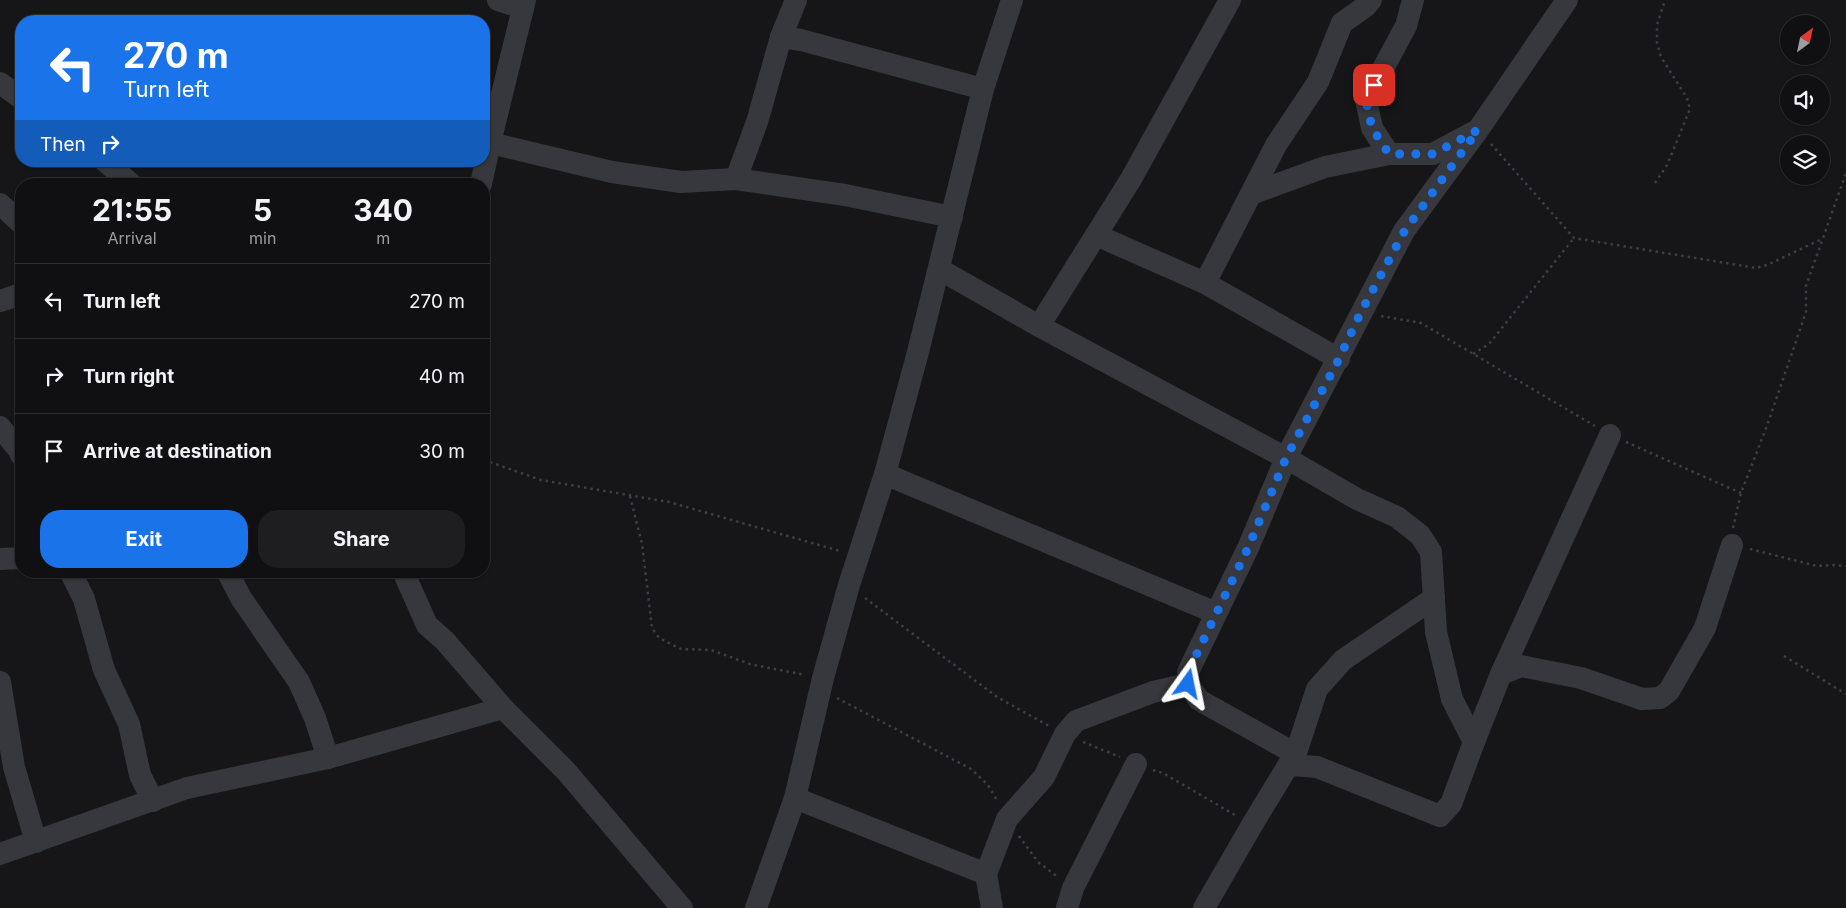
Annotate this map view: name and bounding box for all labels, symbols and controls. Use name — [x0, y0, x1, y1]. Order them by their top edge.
north arrow — [1780, 15, 1830, 65]
map controls — [1780, 15, 1830, 185]
text: 270 m — [123, 34, 229, 76]
icon: left — [40, 35, 105, 100]
pin — [1353, 64, 1395, 106]
icon: arrive — [1360, 71, 1388, 99]
button: sound — [1780, 75, 1830, 125]
text: Turn left — [123, 76, 209, 102]
icon: right — [96, 130, 124, 158]
text: Then — [40, 133, 86, 156]
button: layers — [1780, 135, 1830, 185]
text: 21:55 — [92, 192, 172, 228]
text: 5 — [253, 192, 272, 228]
text: 340 — [353, 192, 413, 228]
text: Arrival — [107, 228, 157, 248]
text: min — [249, 228, 276, 248]
text: m — [376, 228, 390, 248]
icon: left — [40, 287, 68, 315]
text: Turn left — [83, 290, 161, 313]
text: 270 m — [409, 290, 465, 313]
icon: right — [40, 362, 68, 390]
text: Turn right — [83, 365, 174, 388]
text: 40 m — [419, 365, 465, 388]
icon: arrive — [40, 437, 68, 465]
text: Arrive at destination — [83, 440, 272, 463]
text: 30 m — [419, 440, 465, 463]
button: Exit — [40, 510, 248, 568]
button: Share — [258, 510, 465, 568]
position arrow — [1161, 657, 1213, 709]

